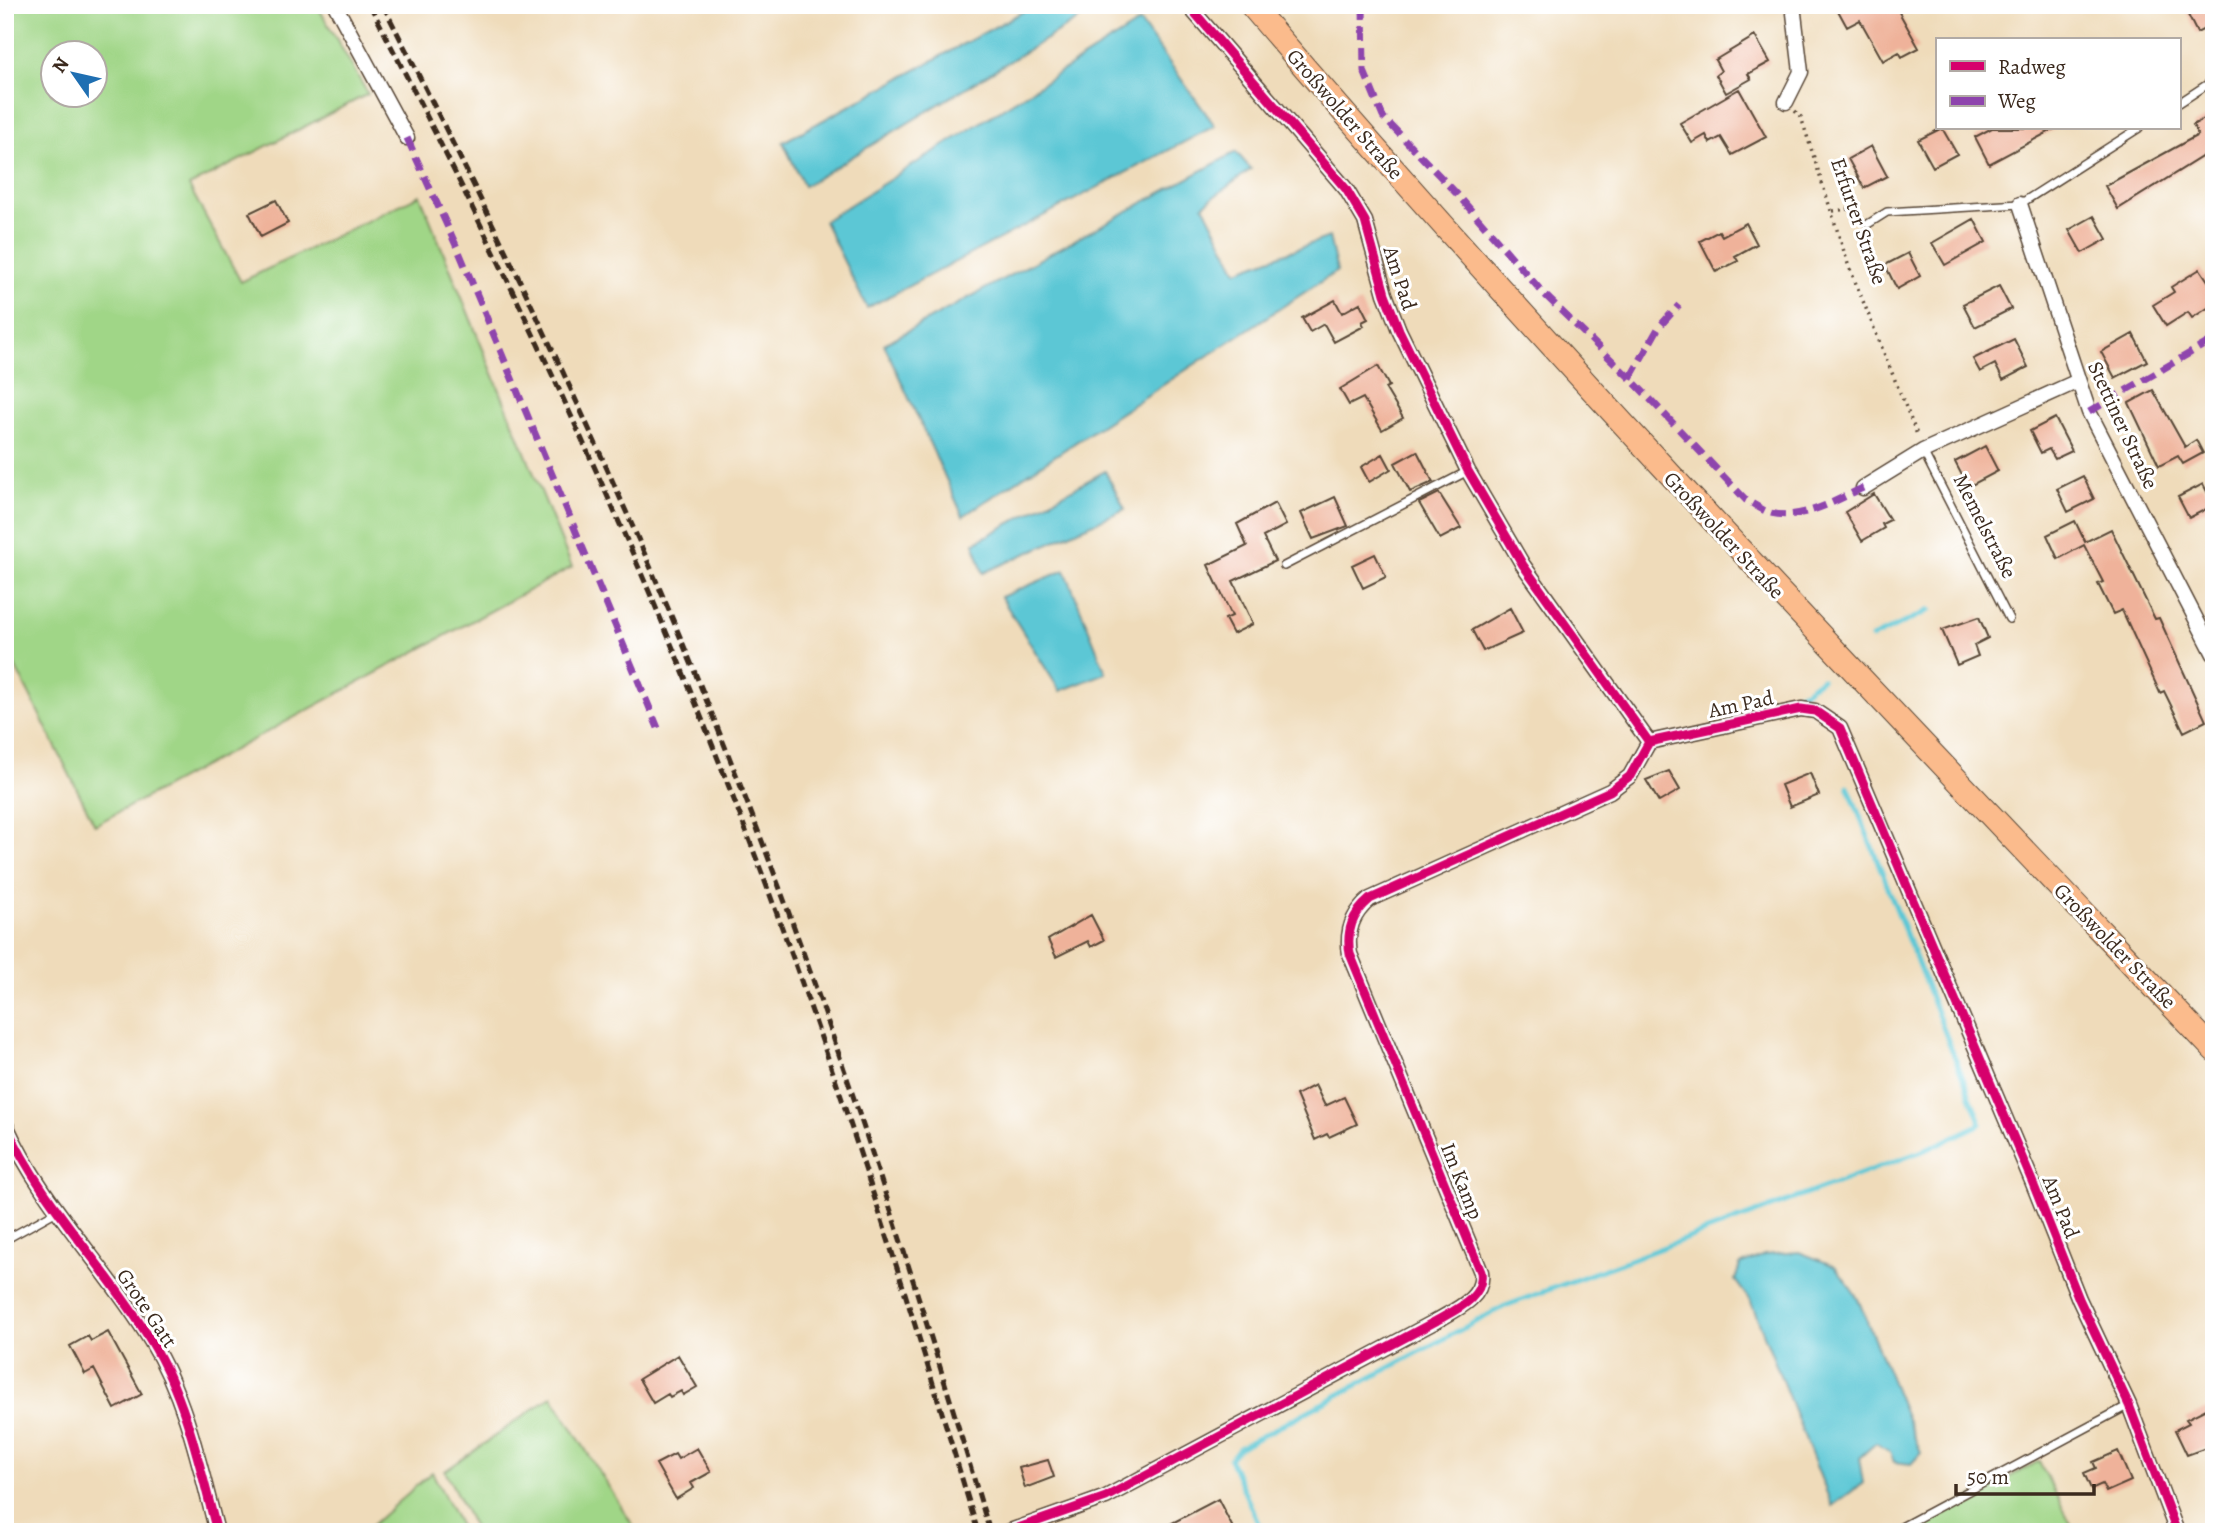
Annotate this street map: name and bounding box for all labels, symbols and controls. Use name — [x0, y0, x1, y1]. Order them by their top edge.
north arrow — [38, 38, 108, 108]
legend — [1936, 38, 2180, 130]
street label: Großwolder Straße — [1280, 43, 1410, 185]
text: N — [46, 52, 75, 78]
text: Radweg — [1998, 53, 2066, 81]
text: Weg — [1997, 87, 2036, 115]
street label: Erfurter Straße — [1824, 154, 1894, 288]
street label: Am Pad — [1376, 241, 1424, 314]
street label: Stettiner Straße — [2081, 357, 2165, 493]
street label: Großwolder Straße — [1658, 465, 1790, 605]
street label: Memelstraße — [1947, 469, 2023, 583]
street label: Am Pad — [1705, 683, 1777, 725]
street label: Großwolder Straße — [2048, 877, 2182, 1015]
street label: Im Kamp — [1434, 1139, 1490, 1223]
street label: Am Pad — [2035, 1170, 2087, 1243]
street label: Grote Gatt — [110, 1263, 184, 1353]
scale bar — [1956, 1453, 2095, 1497]
text: 50 m — [1967, 1463, 2009, 1491]

